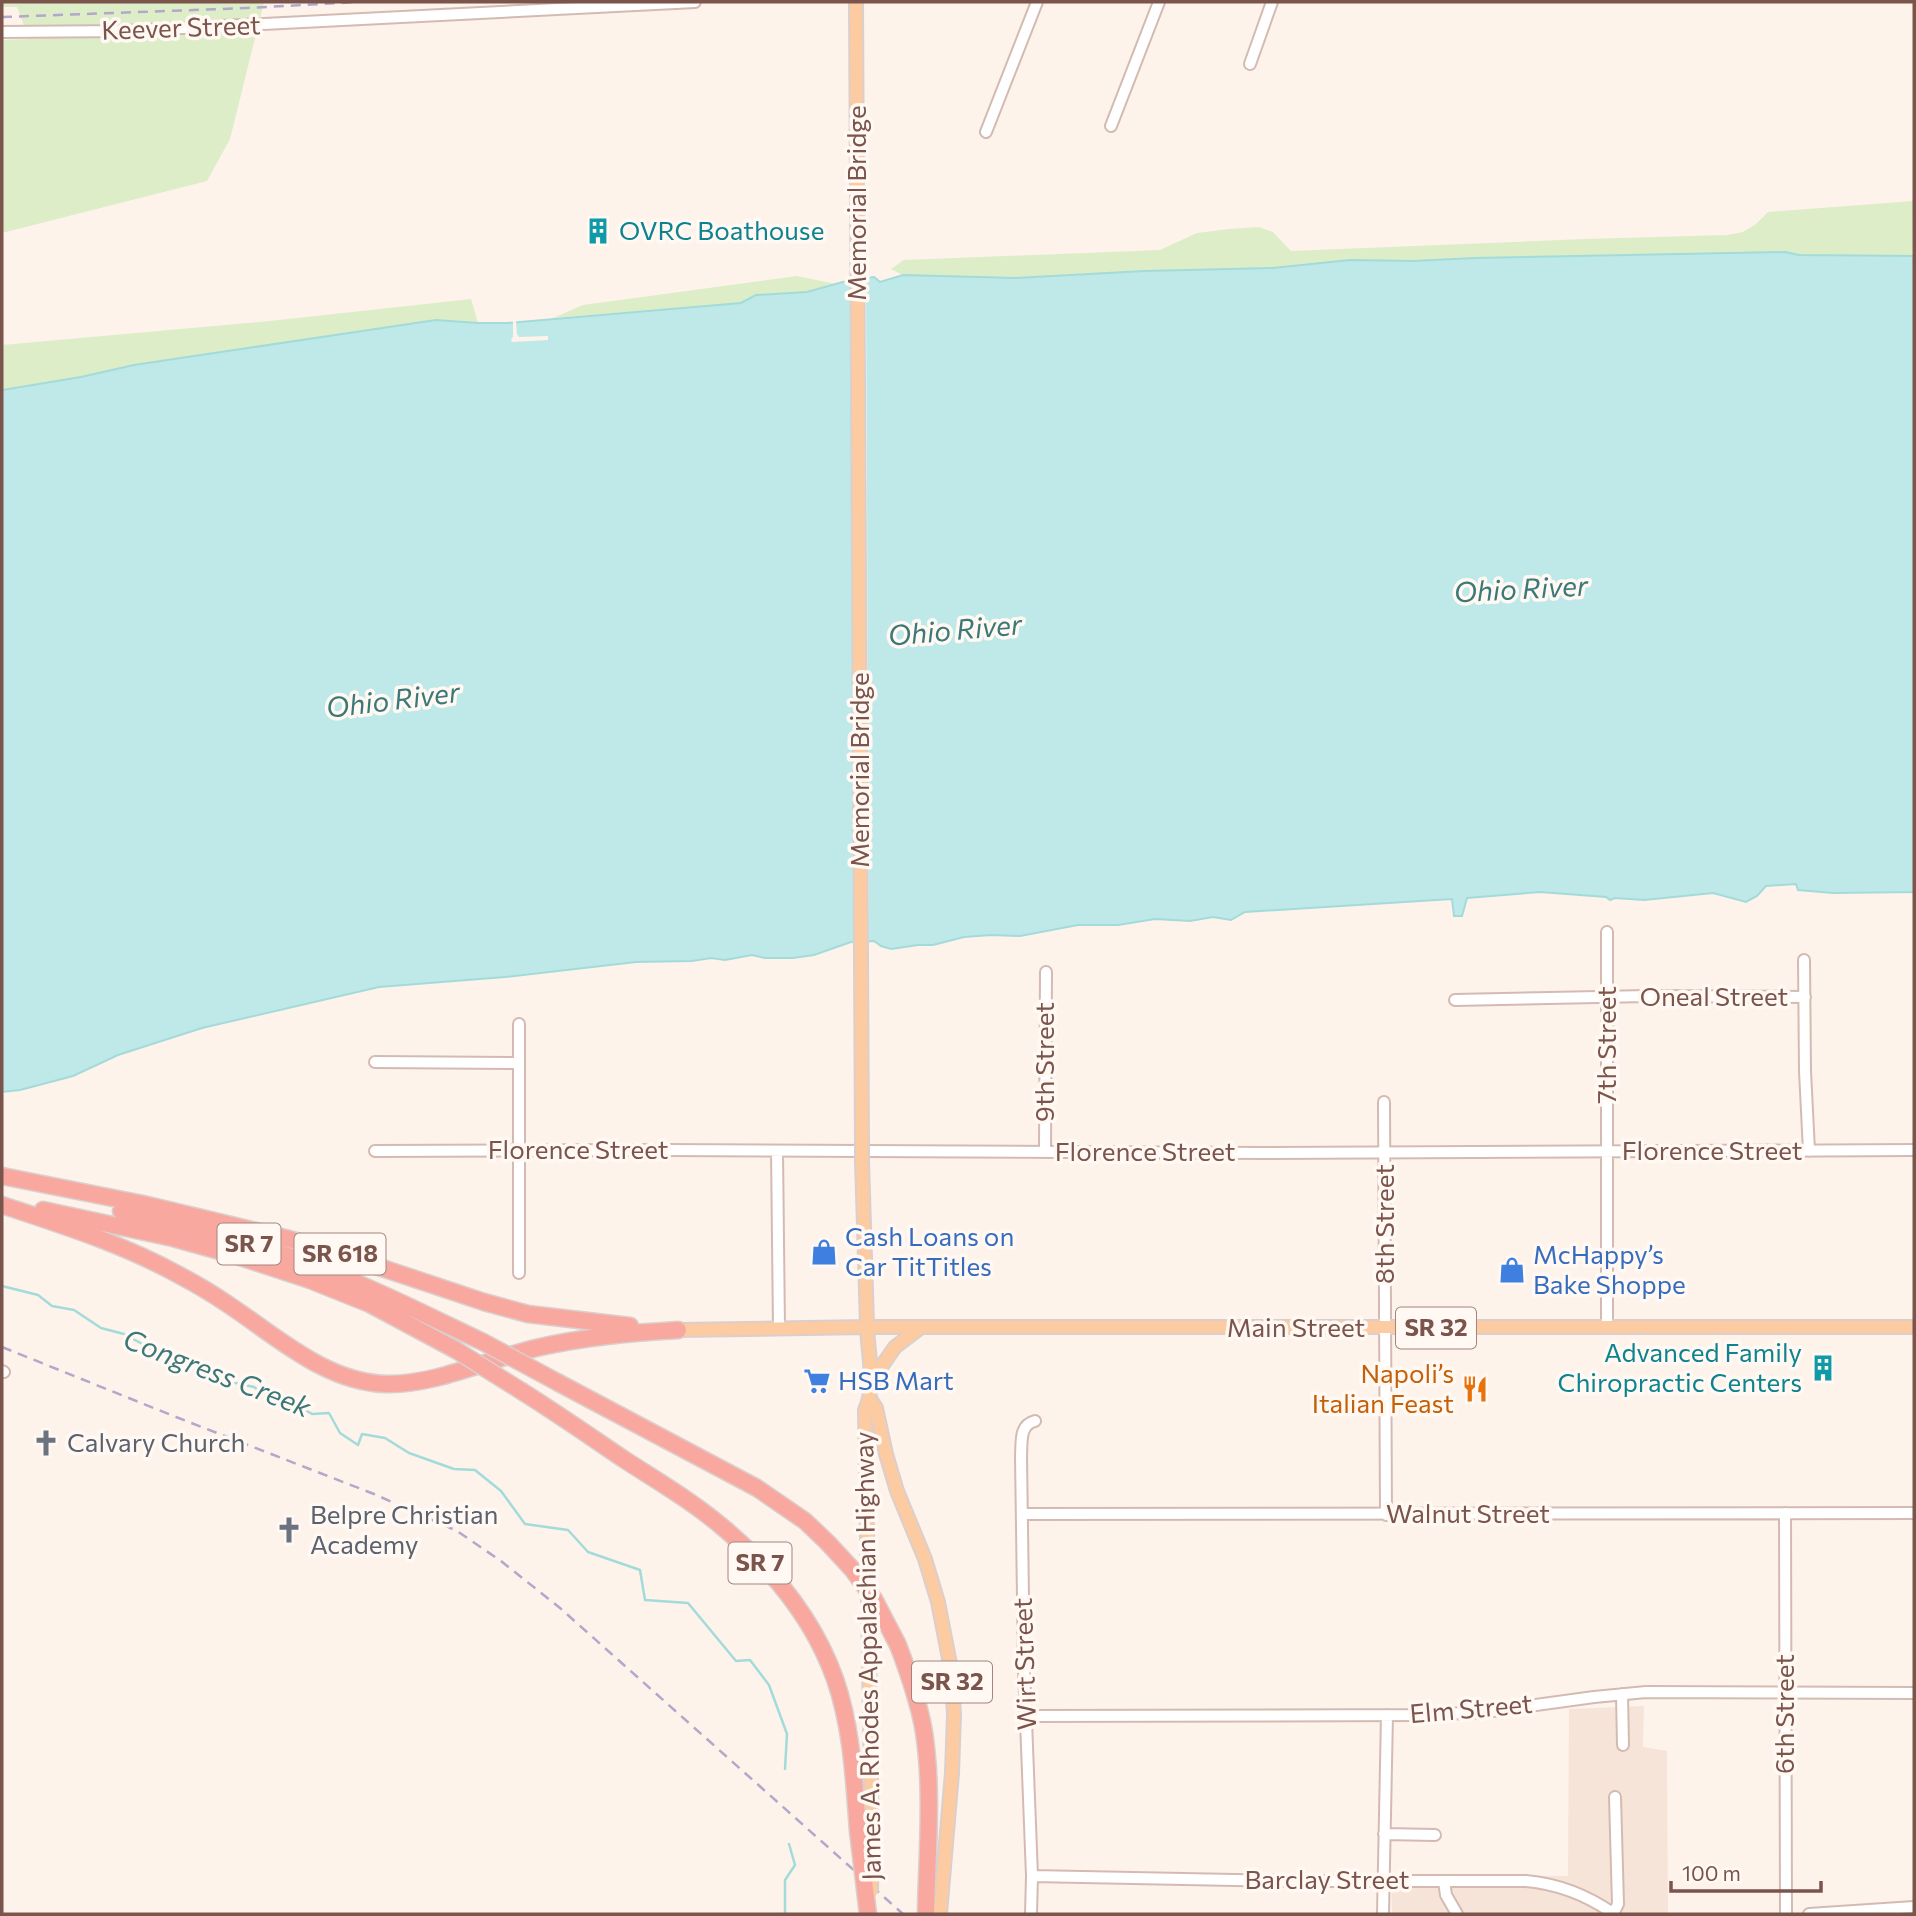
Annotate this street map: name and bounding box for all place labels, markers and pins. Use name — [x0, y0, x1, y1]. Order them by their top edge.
place label: OVRC Boathouse — [619, 214, 824, 245]
building icon: OVRC Boathouse — [583, 216, 613, 246]
place label: Cash Loans on Car TitTitles — [845, 1220, 1014, 1281]
shop icon: Cash Loans on Car TitTitles — [809, 1237, 839, 1267]
place label: McHappy’s Bake Shoppe — [1533, 1238, 1686, 1299]
shop icon: McHappy’s Bake Shoppe — [1497, 1255, 1527, 1285]
place label: Advanced Family Chiropractic Centers — [1558, 1336, 1802, 1397]
building icon: Advanced Family Chiropractic Centers — [1808, 1353, 1838, 1383]
place label: Napoli’s Italian Feast — [1312, 1357, 1454, 1418]
place label: HSB Mart — [838, 1364, 954, 1395]
supermarket icon: HSB Mart — [802, 1366, 832, 1396]
restaurant icon: Napoli’s Italian Feast — [1460, 1374, 1490, 1404]
place label: Calvary Church — [67, 1426, 245, 1457]
church icon: Calvary Church — [31, 1428, 61, 1458]
place label: Belpre Christian Academy — [310, 1498, 499, 1559]
church icon: Belpre Christian Academy — [274, 1515, 304, 1545]

